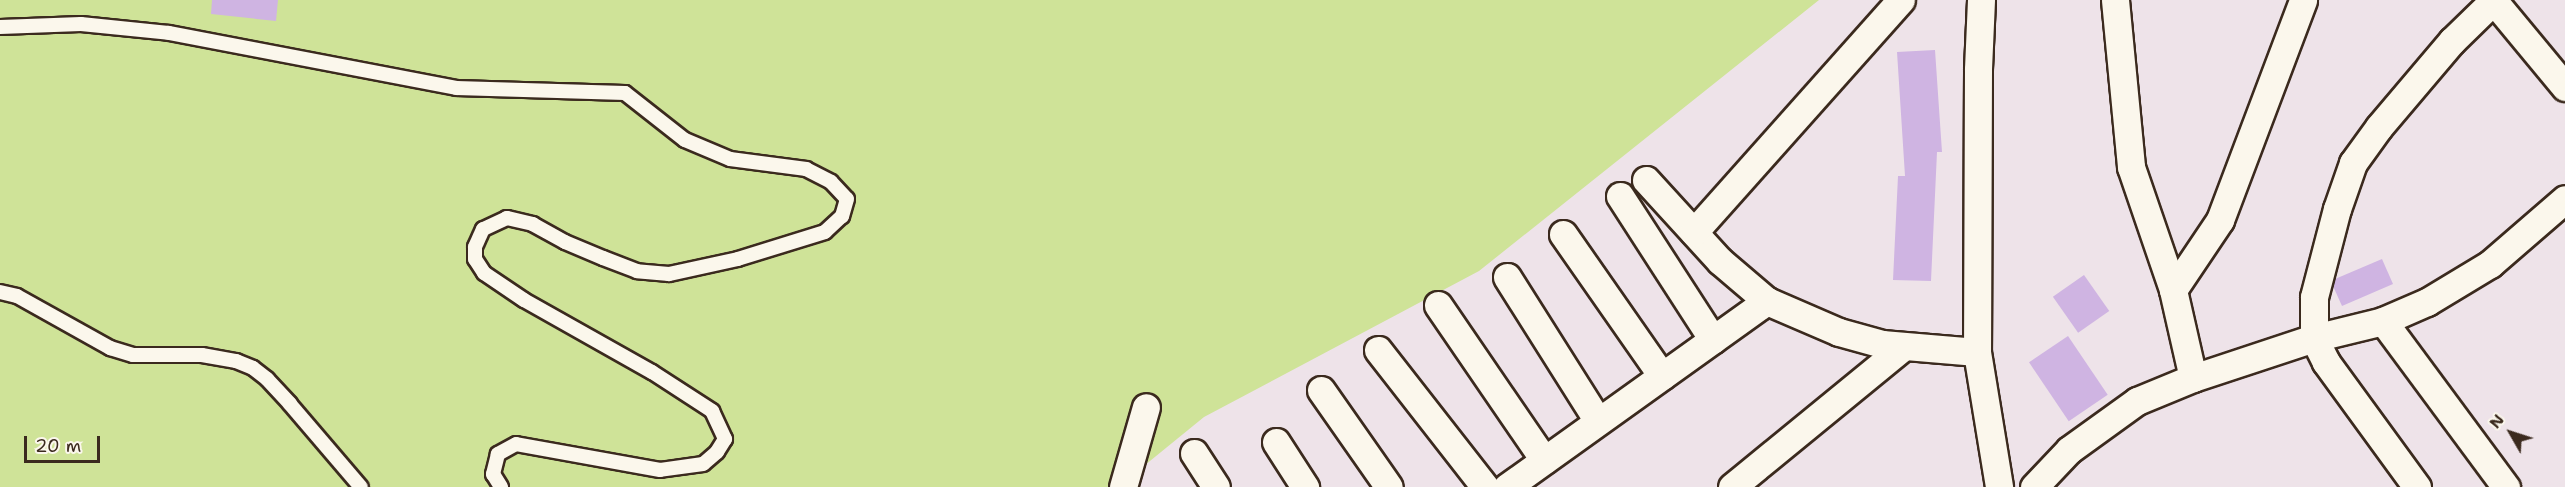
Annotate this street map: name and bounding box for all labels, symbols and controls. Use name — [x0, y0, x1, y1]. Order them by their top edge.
north arrow — [2481, 403, 2541, 463]
text: N — [2484, 410, 2509, 433]
scale bar — [27, 424, 104, 462]
text: 20 m — [35, 434, 81, 458]

